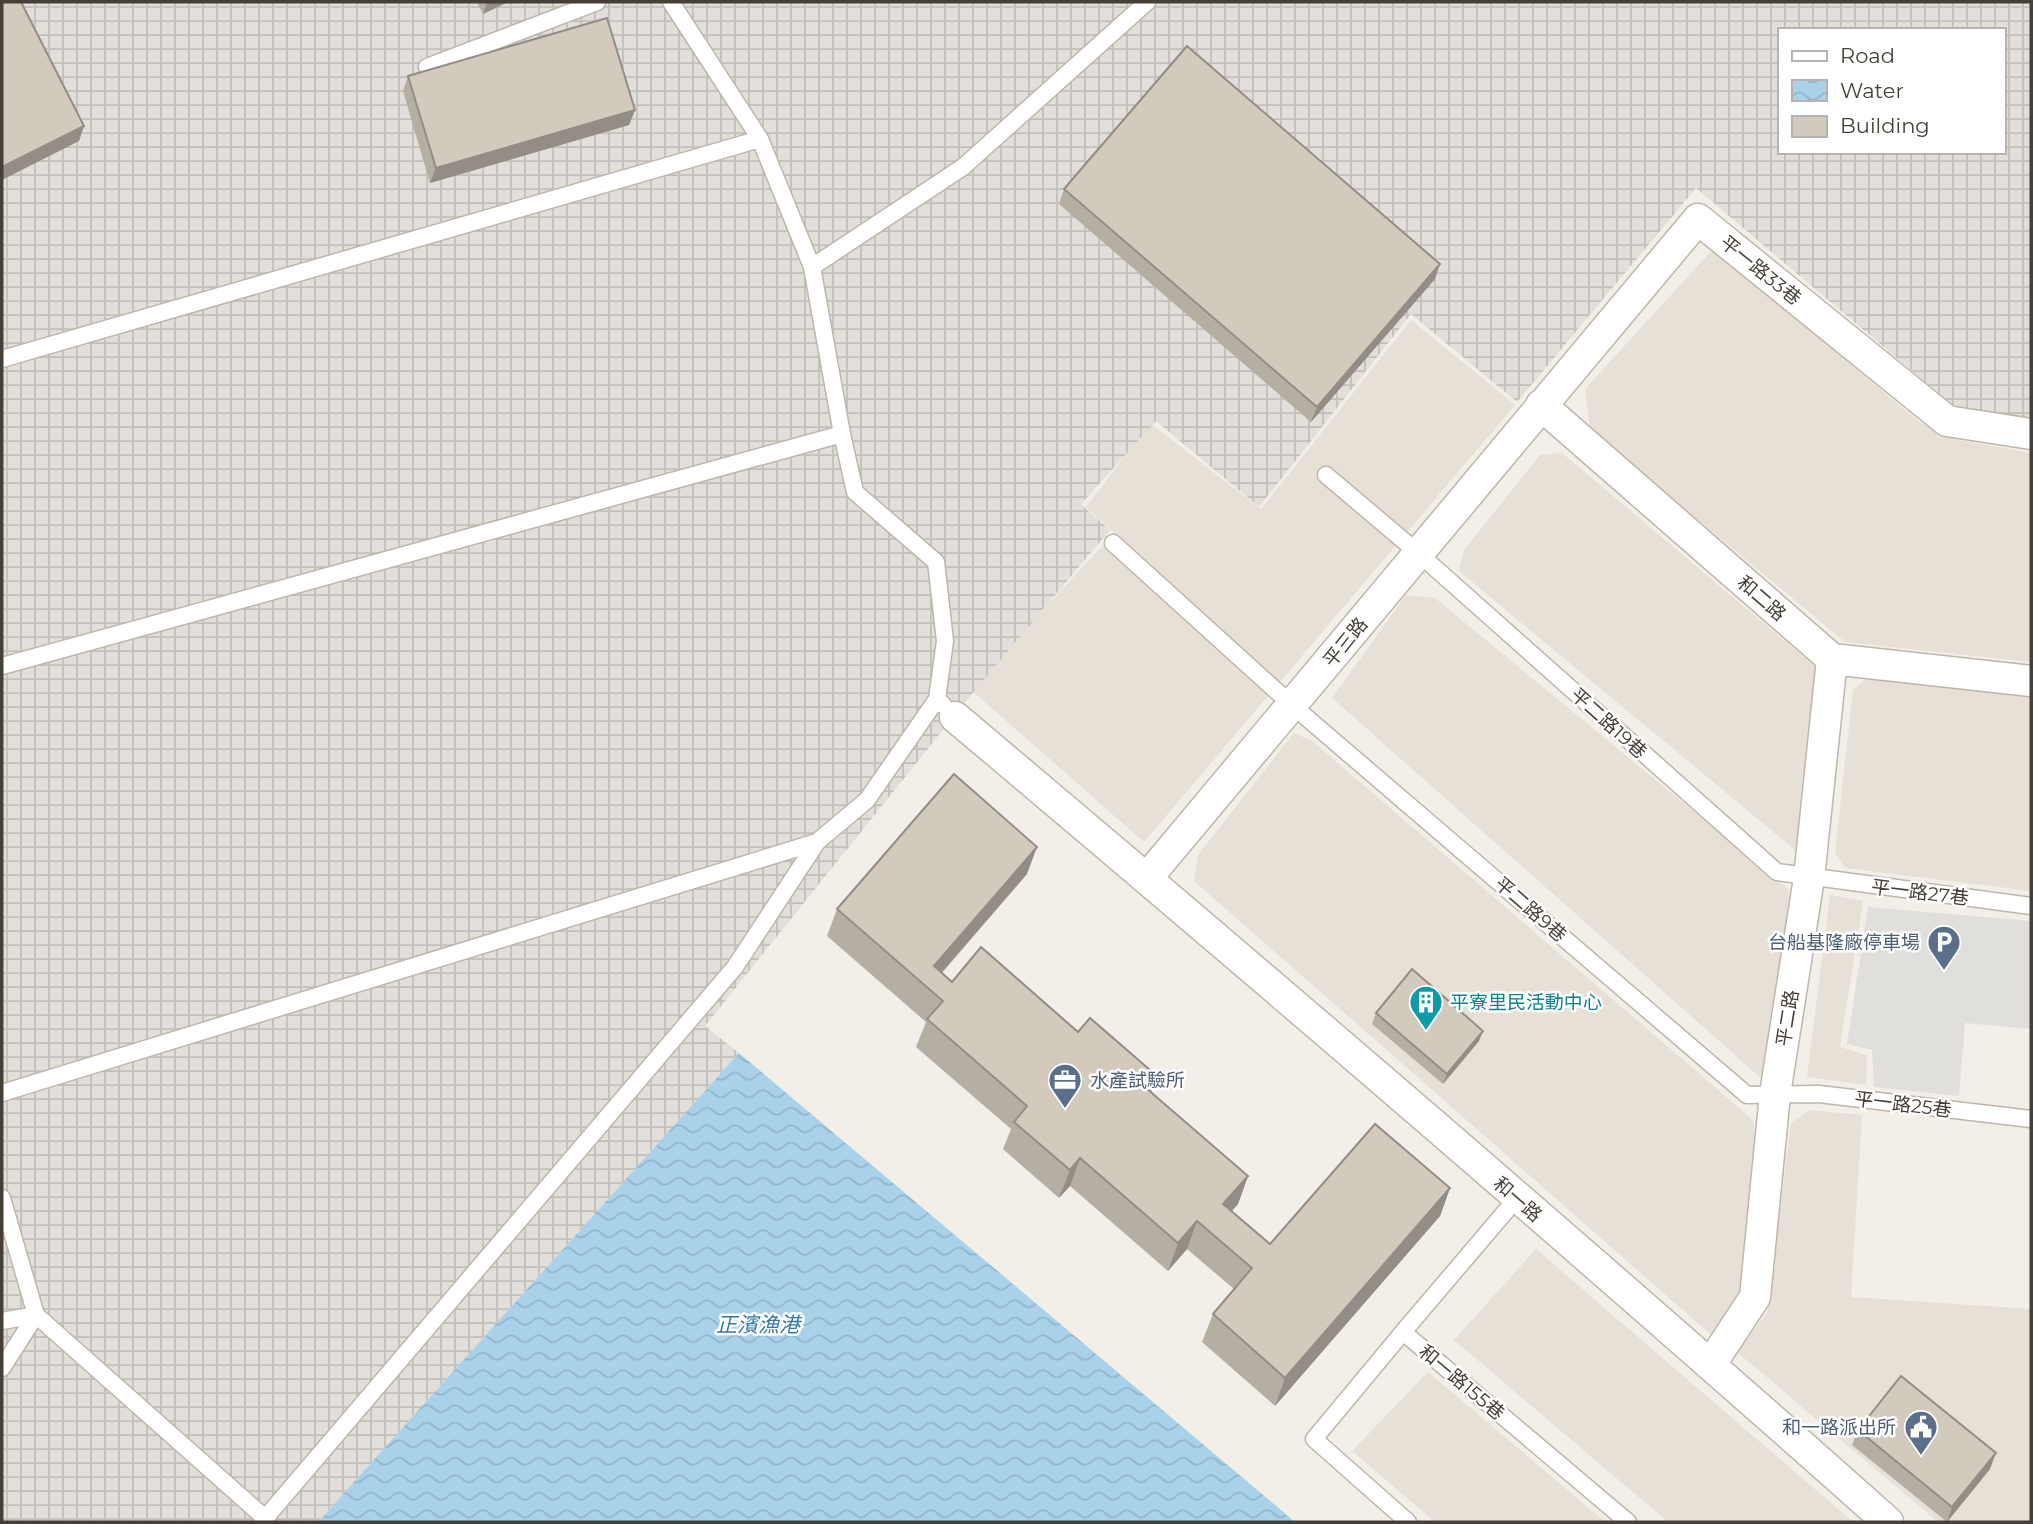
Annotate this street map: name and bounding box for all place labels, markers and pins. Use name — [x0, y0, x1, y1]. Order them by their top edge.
parking icon: 台船基隆廠停車場 — [1925, 923, 1963, 972]
place label: 台船基隆廠停車場 — [1768, 931, 1920, 954]
building icon: 平寮里民活動中心 — [1407, 983, 1445, 1032]
place label: 平寮里民活動中心 — [1450, 991, 1602, 1014]
office icon: 水產試驗所 — [1046, 1061, 1084, 1110]
place label: 水產試驗所 — [1090, 1069, 1185, 1092]
public building icon: 和一路派出所 — [1902, 1408, 1940, 1457]
place label: 和一路派出所 — [1782, 1416, 1896, 1439]

